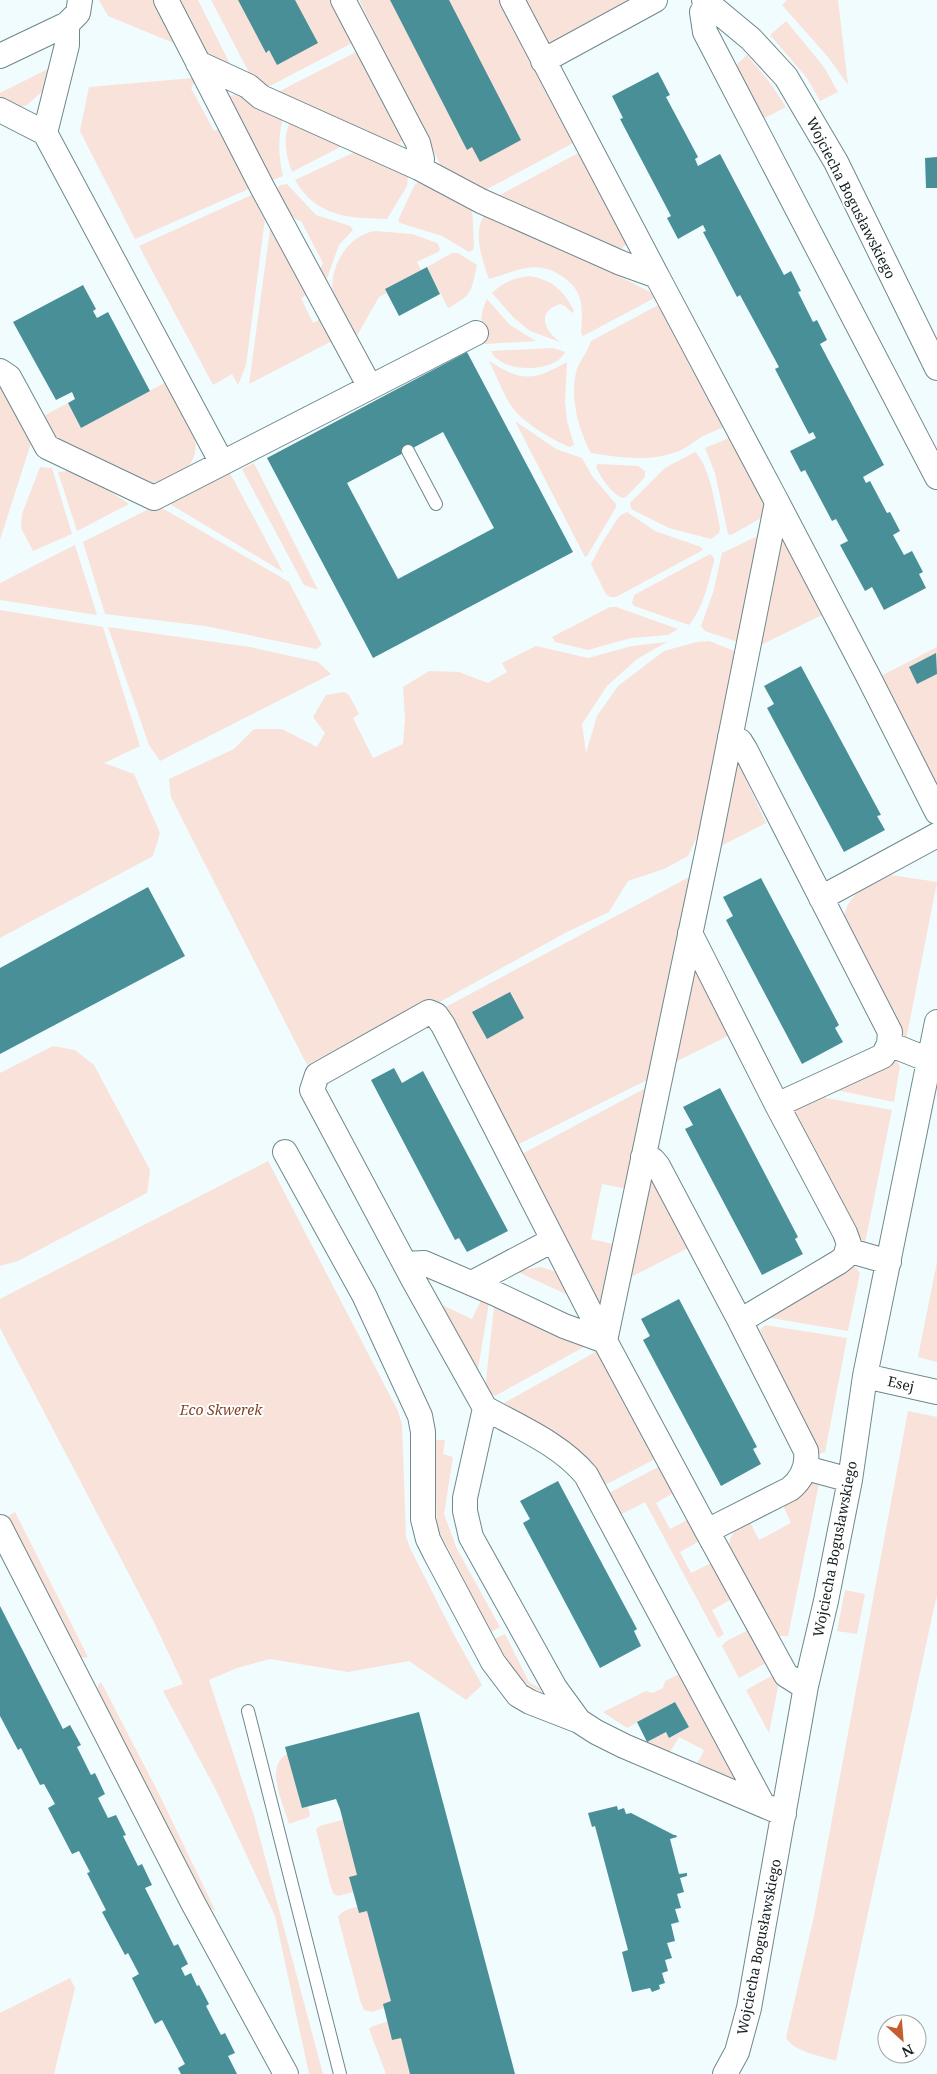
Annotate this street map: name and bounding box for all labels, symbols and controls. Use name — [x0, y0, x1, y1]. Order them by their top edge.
street label: Wojciecha Bogusławskiego — [802, 114, 900, 282]
street label: Esej — [886, 1371, 916, 1396]
park label: Eco Skwerek — [179, 1400, 263, 1419]
street label: Wojciecha Bogusławskiego — [808, 1459, 861, 1638]
street label: Wojciecha Bogusławskiego — [732, 1857, 785, 2036]
north arrow — [877, 2014, 927, 2064]
text: N — [899, 2040, 917, 2062]

